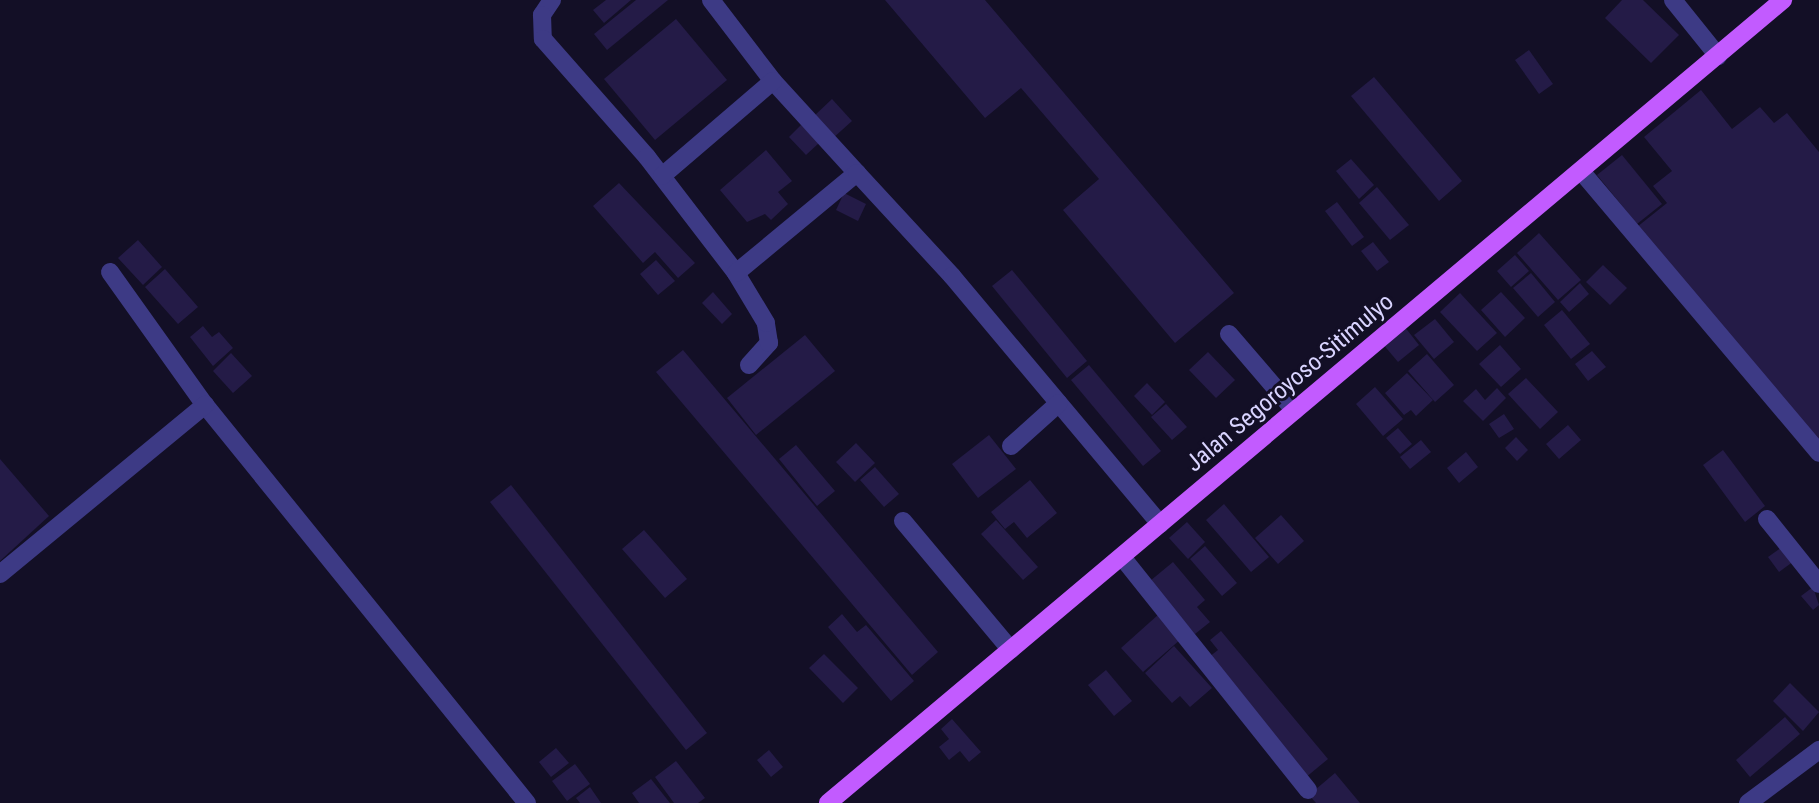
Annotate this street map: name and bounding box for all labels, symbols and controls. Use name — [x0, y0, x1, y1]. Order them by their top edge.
street label: Jalan Segoroyoso-Sitimulyo — [1180, 288, 1400, 478]

